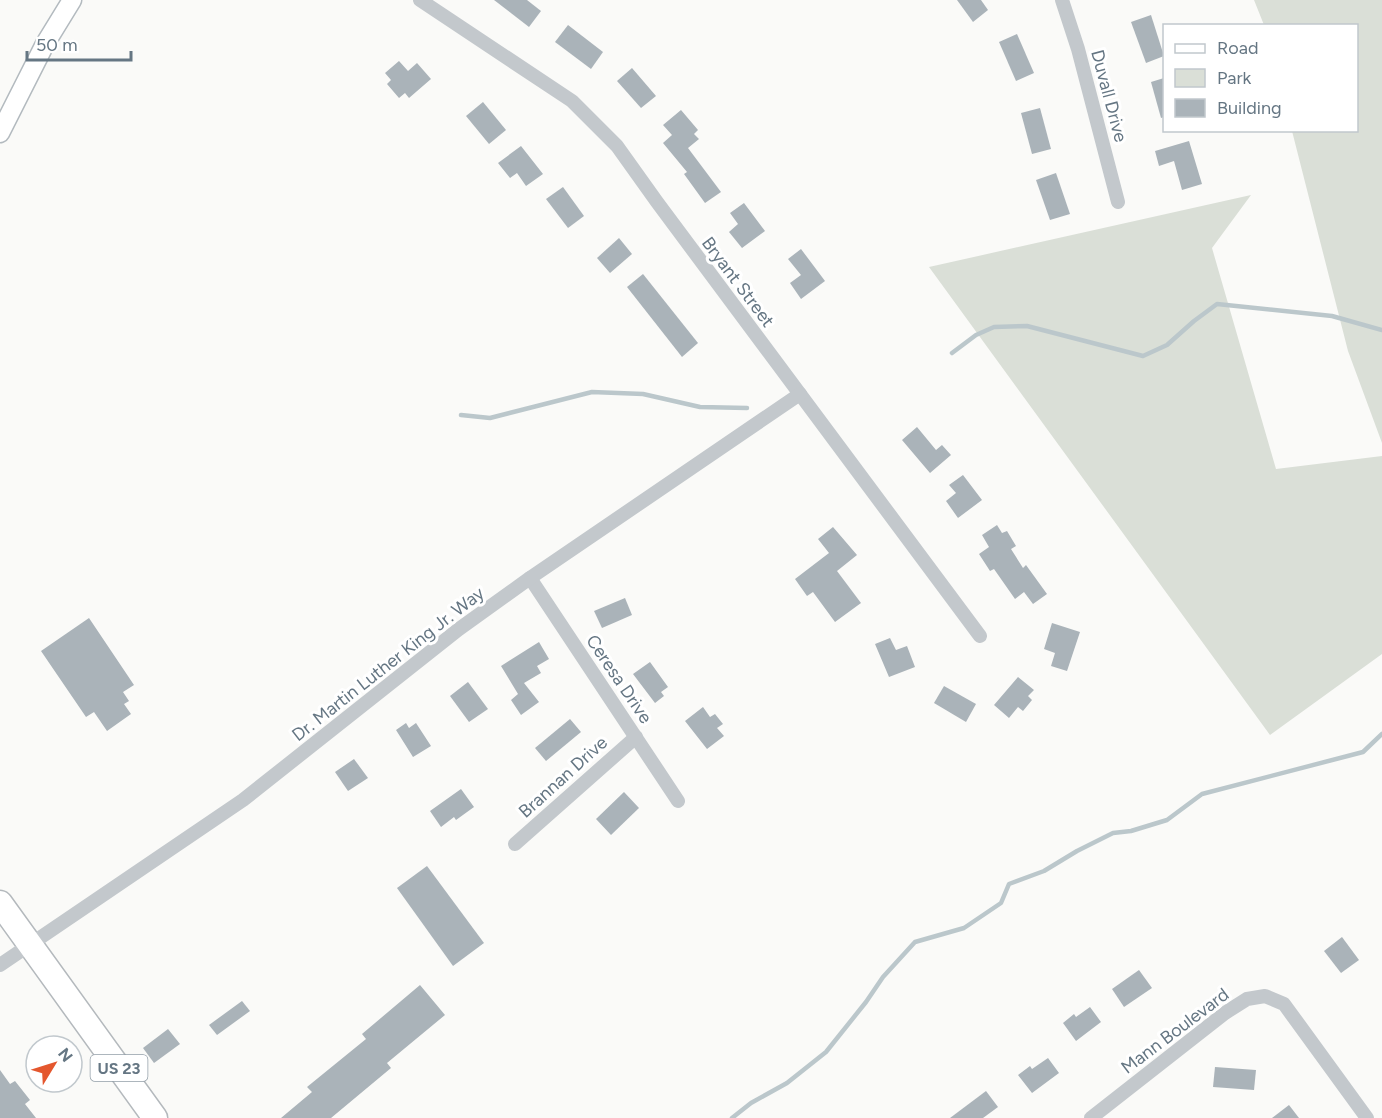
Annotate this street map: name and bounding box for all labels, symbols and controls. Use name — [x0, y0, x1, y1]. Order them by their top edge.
scale bar — [27, 24, 130, 62]
legend — [1163, 24, 1358, 132]
text: 50 m — [36, 34, 78, 56]
text: Road — [1217, 37, 1258, 59]
street label: Duvall Drive — [1086, 47, 1132, 145]
text: Park — [1217, 67, 1252, 89]
text: Building — [1217, 97, 1282, 119]
street label: Bryant Street — [697, 233, 779, 332]
street label: Dr. Martin Luther King Jr. Way — [287, 582, 489, 746]
street label: Ceresa Drive — [581, 630, 657, 728]
street label: Brannan Drive — [514, 731, 612, 823]
street label: Mann Boulevard — [1117, 983, 1233, 1079]
north arrow — [24, 1034, 84, 1094]
text: N — [54, 1044, 77, 1066]
road number: US 23 — [90, 1055, 148, 1081]

